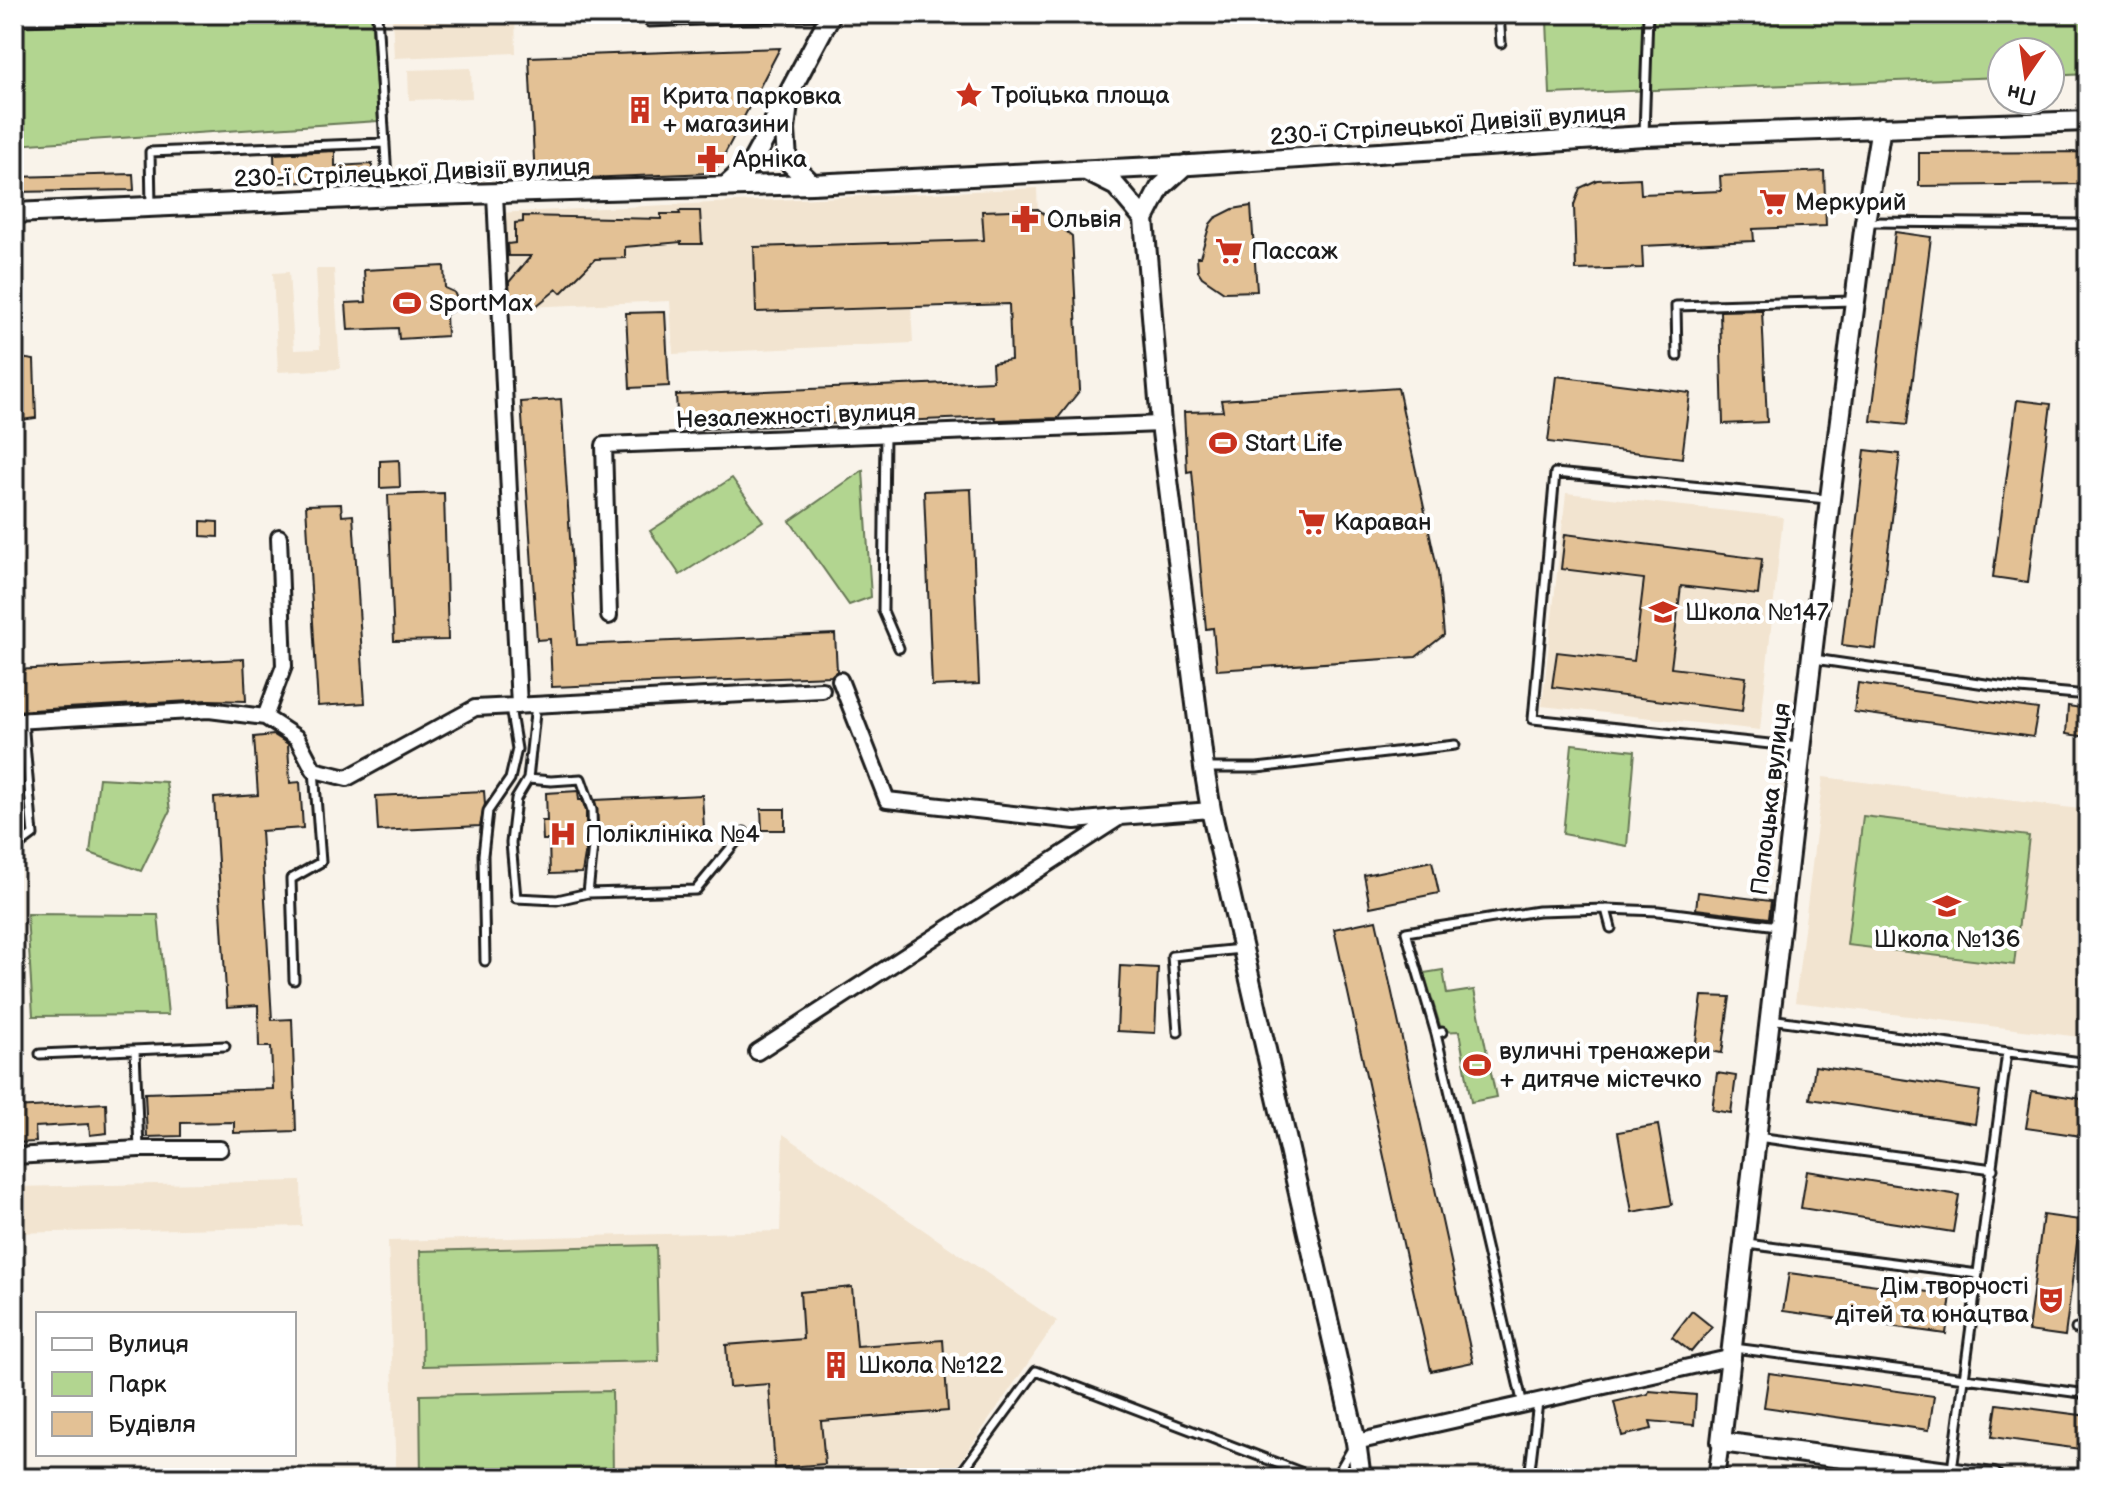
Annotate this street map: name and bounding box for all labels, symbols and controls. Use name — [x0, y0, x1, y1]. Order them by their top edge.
north arrow — [1986, 36, 2066, 116]
text: Пн — [2005, 78, 2039, 110]
place icon: Троїцька площа — [954, 80, 984, 110]
place label: Троїцька площа — [991, 81, 1170, 110]
place label: Крита парковка + магазини — [662, 82, 841, 139]
building icon: Крита парковка + магазини — [625, 95, 655, 125]
street label: 230-ї Стрілецької Дивізії вулиця — [1269, 98, 1627, 152]
pharmacy icon: Арніка — [696, 144, 726, 174]
place label: Арніка — [732, 145, 807, 174]
street label: 230-ї Стрілецької Дивізії вулиця — [233, 152, 591, 194]
supermarket icon: Меркурий — [1758, 187, 1788, 217]
place label: Меркурий — [1795, 188, 1906, 217]
pharmacy icon: Ольвія — [1010, 204, 1040, 234]
place label: Ольвія — [1047, 205, 1122, 234]
supermarket icon: Пассаж — [1214, 236, 1244, 266]
place label: Пассаж — [1251, 237, 1338, 266]
sports icon: SportMax — [392, 288, 422, 318]
place label: SportMax — [429, 289, 533, 318]
street label: Незалежності вулиця — [675, 397, 917, 435]
sports icon: Start Life — [1208, 428, 1238, 458]
place label: Start Life — [1245, 429, 1343, 458]
supermarket icon: Караван — [1297, 507, 1327, 537]
place label: Караван — [1334, 508, 1432, 537]
school or university icon: Школа №147 — [1648, 597, 1678, 627]
place label: Школа №147 — [1685, 598, 1829, 627]
street label: Полоцька вулиця — [1745, 701, 1797, 897]
hospital icon: Поліклініка №4 — [548, 819, 578, 849]
place label: Поліклініка №4 — [585, 820, 760, 849]
school or university icon: Школа №136 — [1932, 891, 1962, 921]
place label: Школа №136 — [1874, 925, 2020, 954]
place label: вуличні тренажери + дитяче містечко — [1499, 1037, 1711, 1094]
sports icon: вуличні тренажери + дитяче містечко — [1462, 1050, 1492, 1080]
place label: Дім творчості дітей та юнацтва — [1835, 1272, 2029, 1329]
theatre icon: Дім творчості дітей та юнацтва — [2036, 1285, 2066, 1315]
legend — [36, 1312, 296, 1456]
text: Вулиця — [108, 1330, 189, 1359]
building icon: Школа №122 — [821, 1350, 851, 1380]
place label: Школа №122 — [858, 1351, 1004, 1380]
text: Парк — [108, 1370, 167, 1399]
text: Будівля — [108, 1410, 196, 1439]

